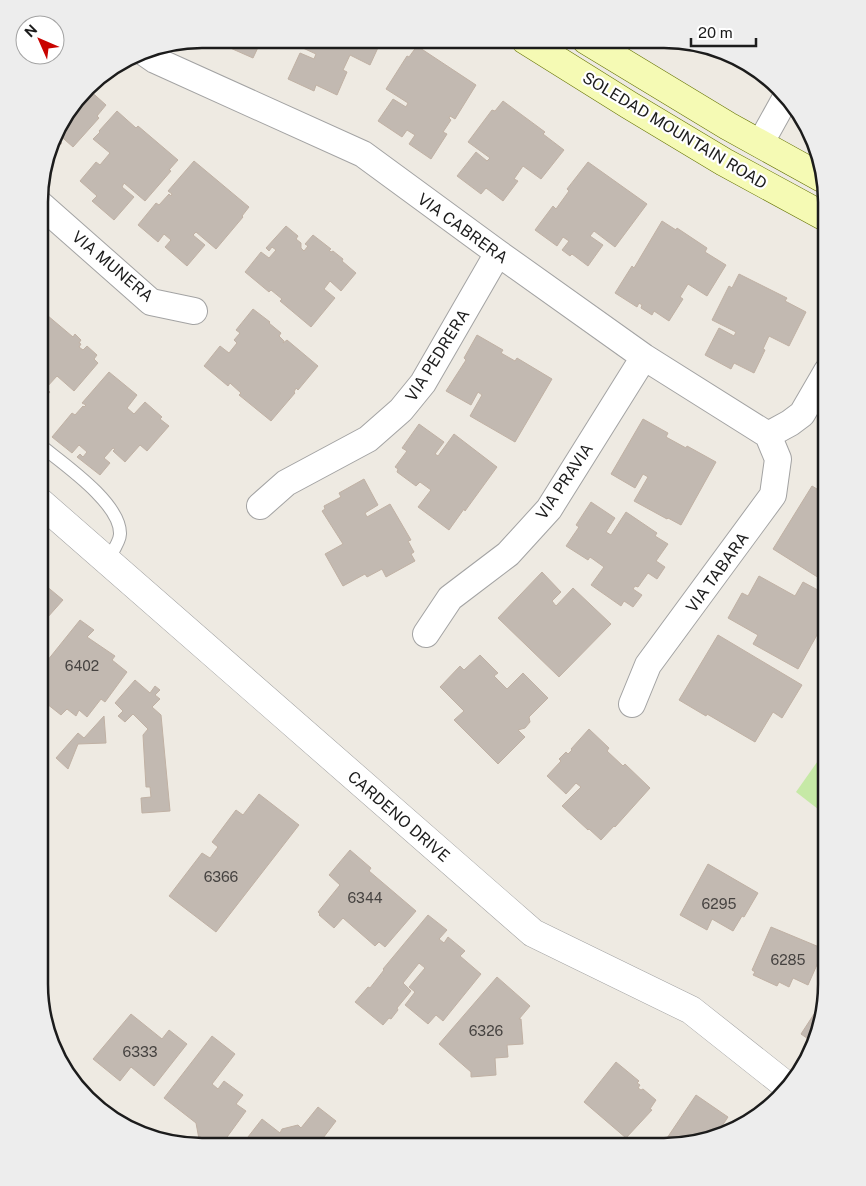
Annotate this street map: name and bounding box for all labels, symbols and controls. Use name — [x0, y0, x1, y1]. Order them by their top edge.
north arrow — [15, 15, 65, 65]
scale bar — [691, 15, 756, 47]
text: N — [21, 21, 40, 40]
text: 20 m — [698, 24, 733, 41]
street label: SOLEDAD MOUNTAIN ROAD — [579, 68, 770, 193]
street label: VIA CABRERA — [414, 189, 511, 267]
street label: VIA MUNERA — [68, 227, 157, 306]
street label: VIA PEDRERA — [402, 306, 473, 405]
street label: VIA PRAVIA — [532, 440, 597, 523]
street label: VIA TABARA — [682, 529, 753, 616]
house number: 6402 — [65, 658, 99, 674]
street label: CARDENO DRIVE — [344, 767, 454, 866]
house number: 6366 — [204, 869, 239, 885]
house number: 6344 — [347, 890, 383, 906]
house number: 6295 — [702, 896, 736, 912]
house number: 6285 — [770, 952, 806, 968]
house number: 6326 — [469, 1023, 504, 1039]
house number: 6333 — [123, 1044, 158, 1060]

